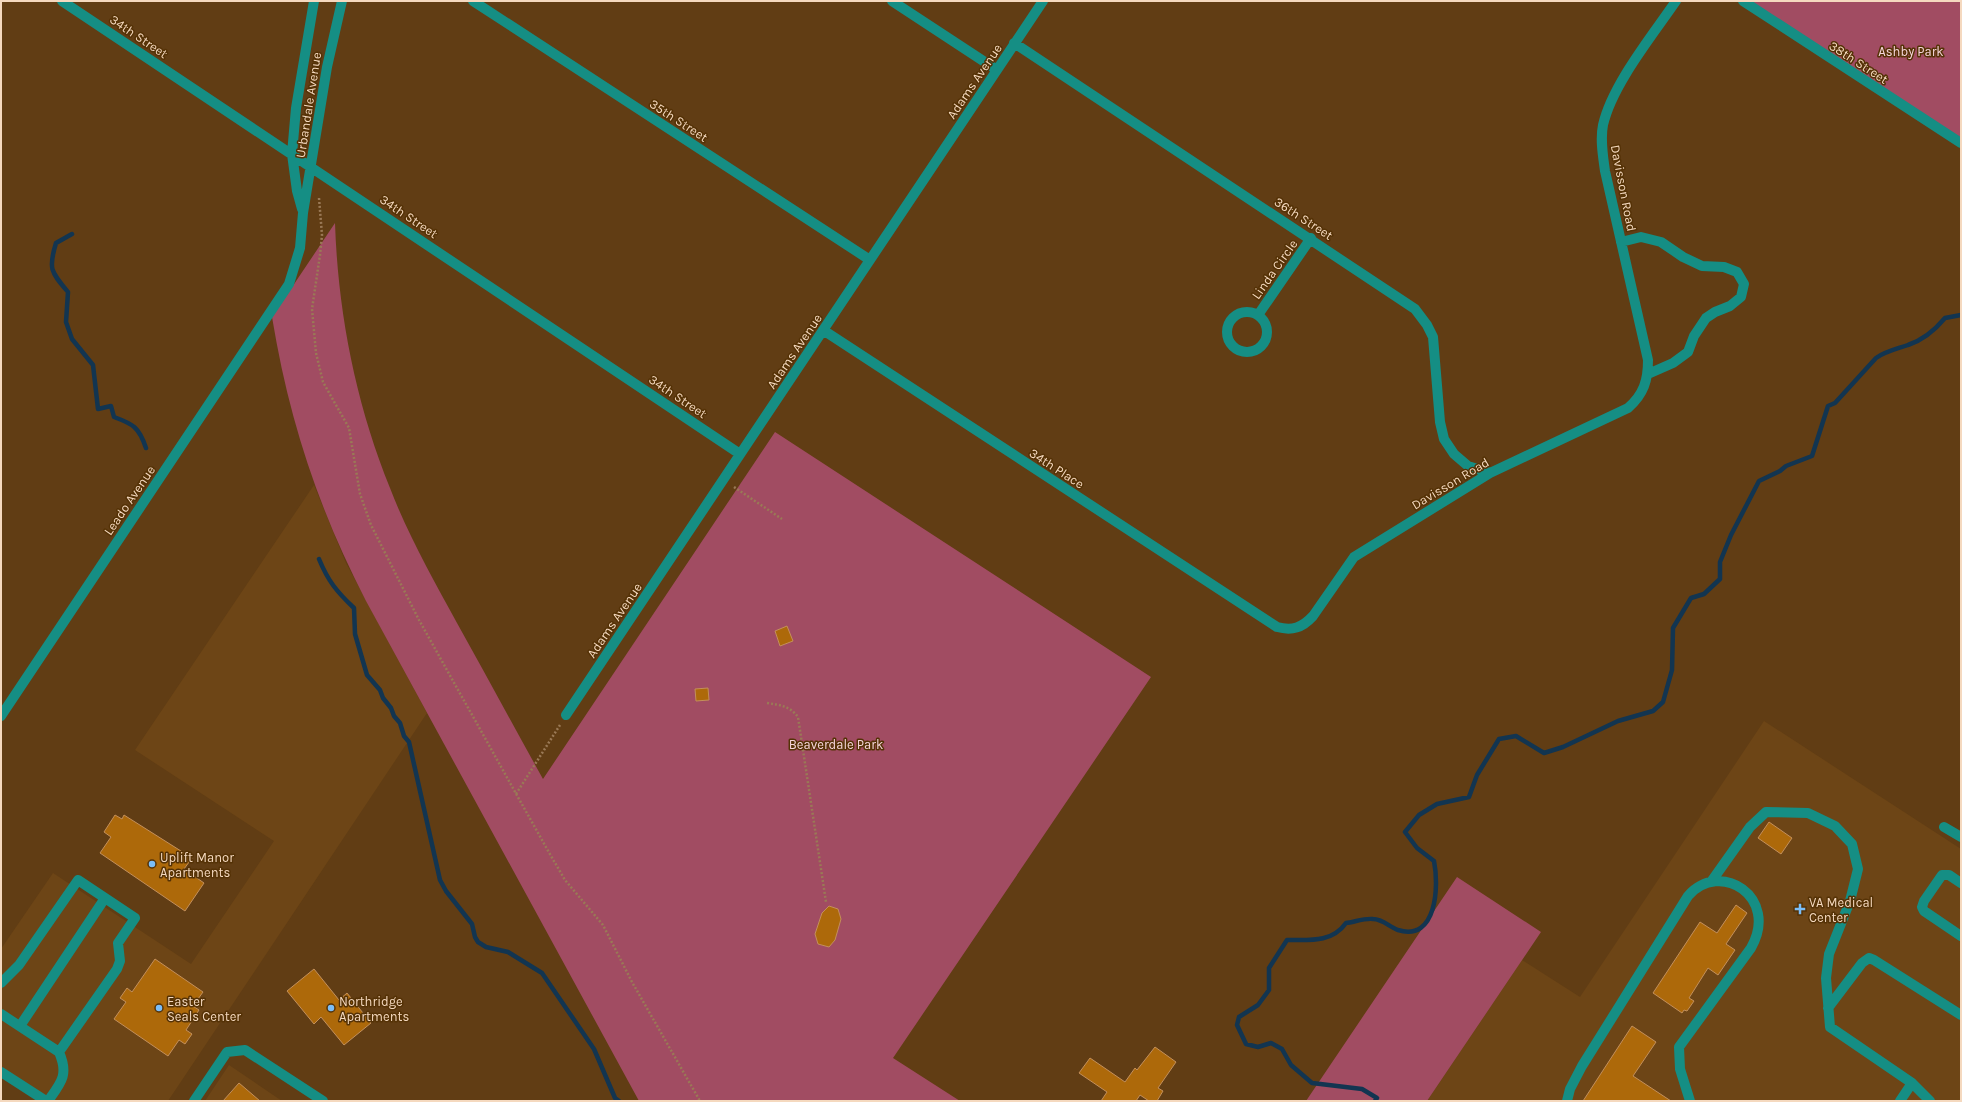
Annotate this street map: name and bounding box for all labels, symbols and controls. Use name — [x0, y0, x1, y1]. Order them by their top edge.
street label: 34th Street — [107, 12, 171, 61]
street label: 38th Street — [1826, 38, 1891, 87]
street label: Adams Avenue — [944, 41, 1005, 122]
park label: Ashby Park — [1878, 44, 1944, 59]
street label: Urbandale Avenue — [293, 51, 324, 159]
street label: 35th Street — [647, 96, 711, 145]
street label: Davisson Road — [1608, 144, 1639, 233]
street label: 34th Street — [377, 192, 441, 241]
street label: 36th Street — [1272, 194, 1336, 243]
street label: Linda Circle — [1248, 236, 1301, 302]
street label: Adams Avenue — [764, 311, 825, 392]
street label: 34th Street — [646, 372, 710, 421]
street label: 34th Place — [1027, 445, 1087, 492]
street label: Davisson Road — [1409, 454, 1492, 512]
street label: Leado Avenue — [101, 462, 158, 538]
street label: Adams Avenue — [584, 580, 645, 661]
park label: Beaverdale Park — [789, 737, 883, 752]
place label: Uplift Manor Apartments — [160, 850, 234, 880]
marker: Uplift Manor Apartments — [147, 859, 157, 869]
place label: VA Medical Center — [1809, 895, 1873, 925]
marker: VA Medical Center — [1794, 903, 1806, 915]
place label: Easter Seals Center — [167, 994, 241, 1024]
place label: Northridge Apartments — [339, 994, 409, 1024]
marker: Easter Seals Center — [154, 1003, 164, 1013]
marker: Northridge Apartments — [326, 1003, 336, 1013]

